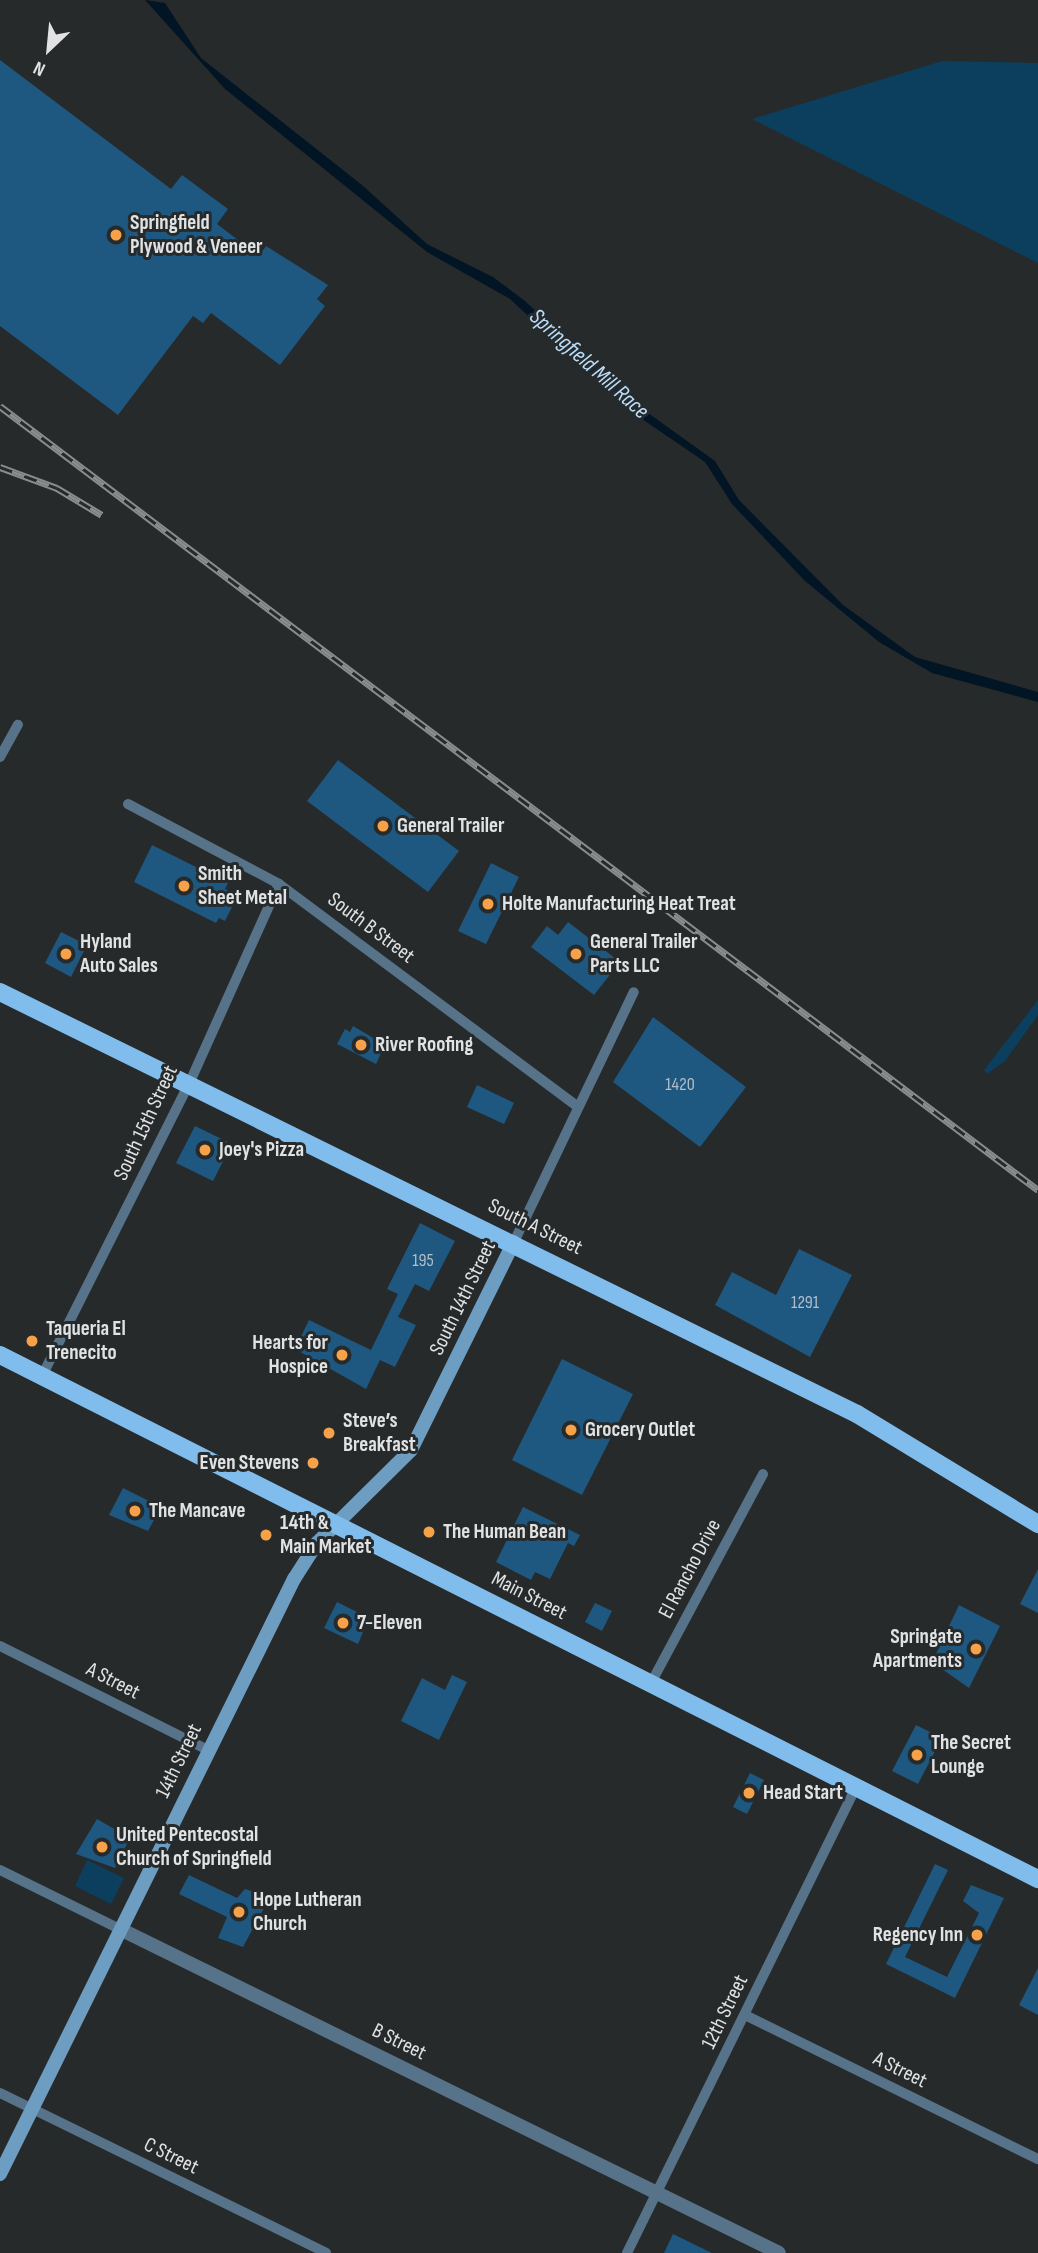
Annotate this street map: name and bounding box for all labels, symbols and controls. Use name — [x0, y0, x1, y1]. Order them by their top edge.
north arrow — [14, 14, 84, 84]
text: N — [30, 56, 49, 81]
place label: Springfield Plywood & Veneer — [130, 210, 263, 260]
marker: Springfield Plywood & Veneer — [108, 227, 124, 243]
water label: Springfield Mill Race — [523, 303, 655, 425]
place label: General Trailer — [397, 813, 504, 839]
marker: General Trailer — [375, 818, 391, 834]
place label: Smith Sheet Metal — [198, 861, 287, 911]
marker: Smith Sheet Metal — [176, 878, 192, 894]
street label: South B Street — [323, 887, 419, 969]
place label: Holte Manufacturing Heat Treat — [502, 891, 736, 917]
marker: Holte Manufacturing Heat Treat — [480, 896, 496, 912]
place label: Hyland Auto Sales — [80, 929, 158, 979]
place label: General Trailer Parts LLC — [590, 929, 697, 979]
marker: Hyland Auto Sales — [58, 946, 74, 962]
marker: General Trailer Parts LLC — [568, 946, 584, 962]
place label: River Roofing — [375, 1032, 473, 1058]
marker: River Roofing — [353, 1037, 369, 1053]
street label: South 15th Street — [108, 1061, 184, 1185]
house number: 1420 — [665, 1074, 695, 1096]
place label: Joey's Pizza — [219, 1137, 304, 1163]
marker: Joey's Pizza — [197, 1142, 213, 1158]
street label: South A Street — [484, 1193, 586, 1261]
street label: South 14th Street — [424, 1237, 502, 1359]
house number: 195 — [412, 1250, 434, 1272]
house number: 1291 — [791, 1292, 819, 1314]
place label: Taqueria El Trenecito — [46, 1316, 126, 1366]
place label: Hearts for Hospice — [252, 1330, 328, 1380]
marker: Taqueria El Trenecito — [24, 1333, 40, 1349]
marker: Hearts for Hospice — [334, 1347, 350, 1363]
place label: Steve’s Breakfast — [343, 1408, 416, 1458]
place label: Grocery Outlet — [585, 1417, 695, 1443]
marker: Grocery Outlet — [563, 1422, 579, 1438]
marker: Steve’s Breakfast — [321, 1425, 337, 1441]
place label: Even Stevens — [200, 1450, 299, 1476]
marker: Even Stevens — [305, 1455, 321, 1471]
place label: The Mancave — [149, 1498, 245, 1524]
marker: The Mancave — [127, 1503, 143, 1519]
place label: 14th & Main Market — [280, 1510, 371, 1560]
street label: El Rancho Drive — [653, 1515, 727, 1623]
place label: The Human Bean — [443, 1519, 566, 1545]
marker: The Human Bean — [421, 1524, 437, 1540]
marker: 14th & Main Market — [258, 1527, 274, 1543]
street label: Main Street — [487, 1566, 571, 1626]
place label: 7-Eleven — [357, 1610, 422, 1636]
marker: 7-Eleven — [335, 1615, 351, 1631]
place label: Springate Apartments — [873, 1624, 962, 1674]
marker: Springate Apartments — [968, 1641, 984, 1657]
street label: A Street — [82, 1657, 144, 1705]
street label: 14th Street — [150, 1720, 208, 1802]
place label: The Secret Lounge — [931, 1730, 1011, 1780]
marker: The Secret Lounge — [909, 1747, 925, 1763]
place label: Head Start — [763, 1780, 843, 1806]
marker: Head Start — [741, 1785, 757, 1801]
place label: United Pentecostal Church of Springfield — [116, 1822, 272, 1872]
marker: United Pentecostal Church of Springfield — [94, 1839, 110, 1855]
place label: Hope Lutheran Church — [253, 1887, 361, 1937]
marker: Hope Lutheran Church — [231, 1904, 247, 1920]
place label: Regency Inn — [873, 1922, 963, 1948]
marker: Regency Inn — [969, 1927, 985, 1943]
street label: 12th Street — [696, 1971, 754, 2053]
street label: B Street — [368, 2018, 430, 2066]
street label: A Street — [869, 2046, 931, 2094]
street label: C Street — [139, 2132, 203, 2180]

